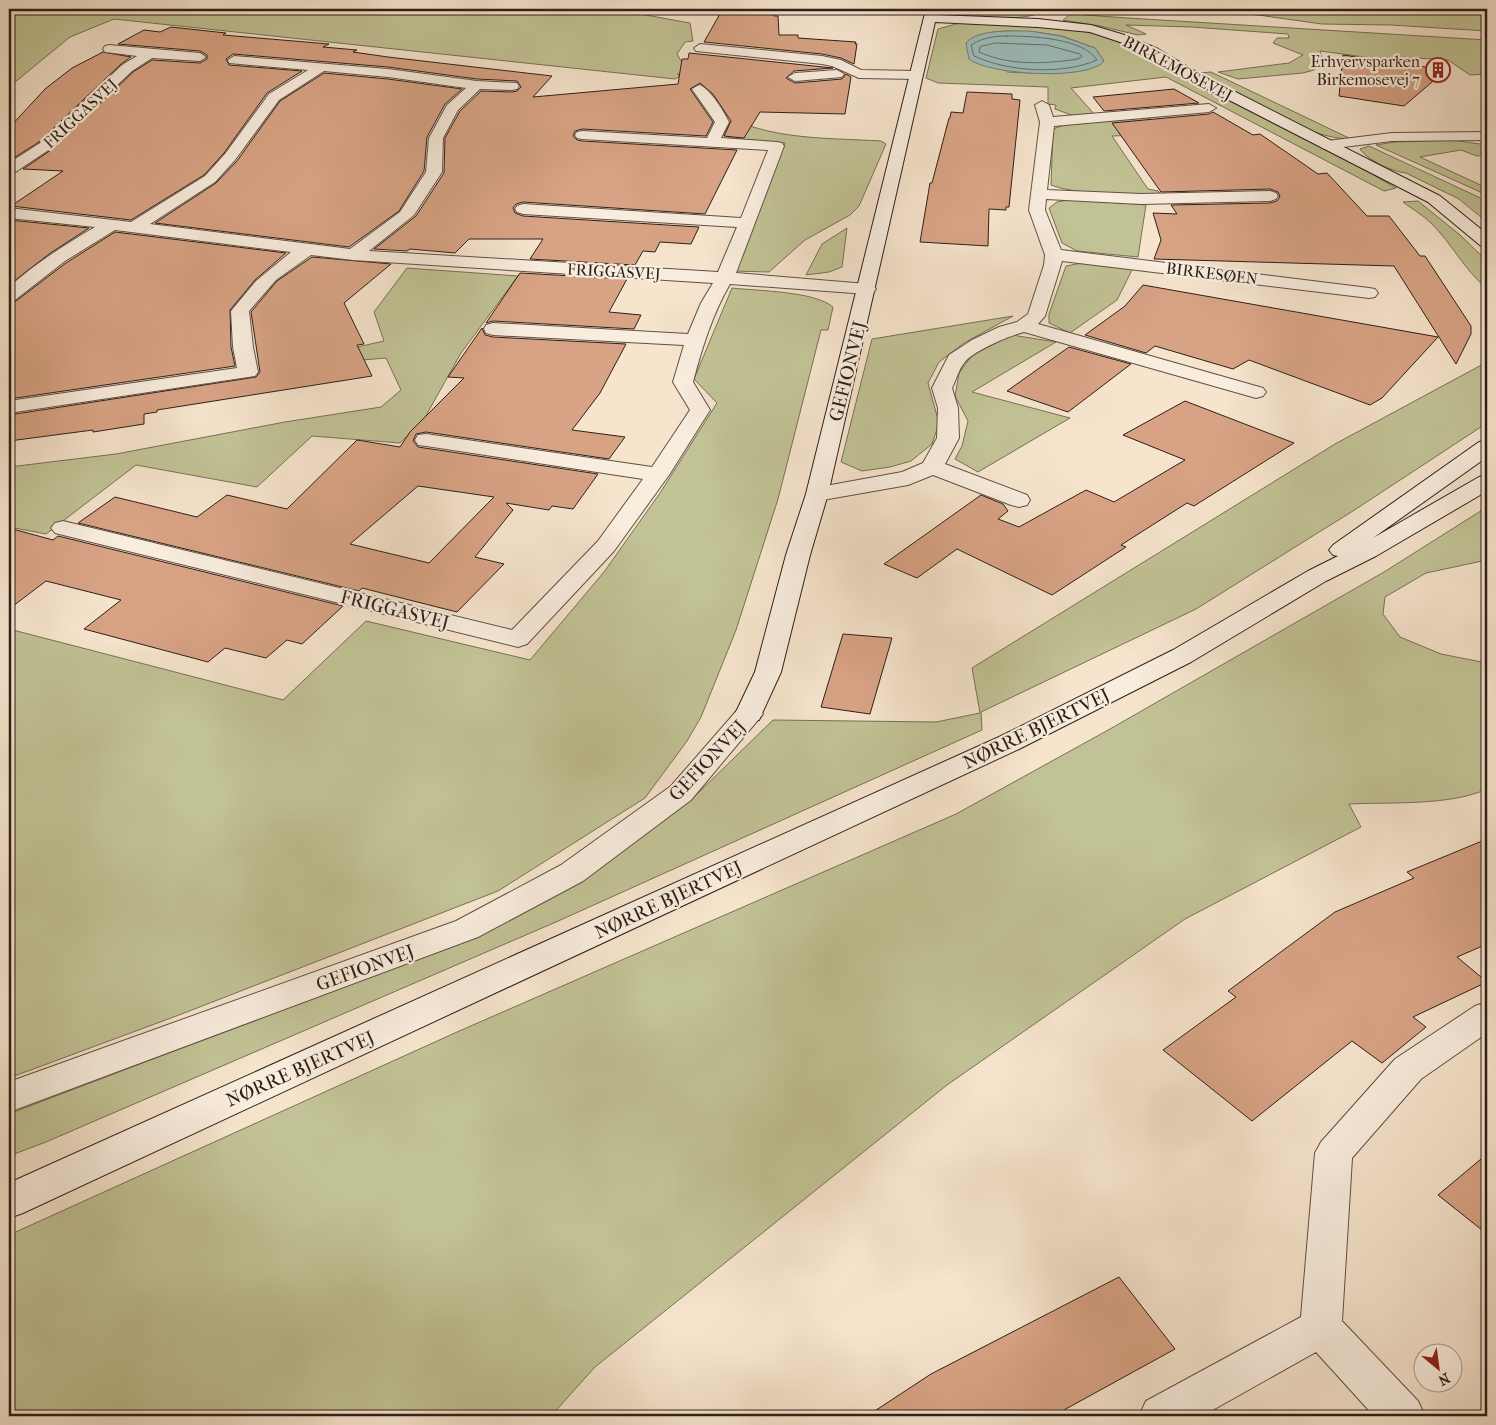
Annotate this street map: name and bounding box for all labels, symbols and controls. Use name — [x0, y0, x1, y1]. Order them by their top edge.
street label: BIRKEMOSEVEJ — [1120, 32, 1236, 105]
place label: Erhvervsparken Birkemosevej 7 — [1311, 52, 1421, 89]
building icon: Erhvervsparken Birkemosevej 7 — [1425, 57, 1451, 83]
street label: FRIGGASVEJ — [40, 74, 121, 152]
street label: BIRKESØEN — [1165, 258, 1259, 289]
street label: FRIGGASVEJ — [567, 260, 661, 283]
street label: GEFIONVEJ — [825, 319, 871, 424]
street label: FRIGGASVEJ — [338, 586, 451, 634]
street label: NØRRE BJERTVEJ — [960, 684, 1113, 774]
street label: GEFIONVEJ — [665, 716, 751, 806]
street label: NØRRE BJERTVEJ — [591, 856, 746, 944]
street label: GEFIONVEJ — [313, 940, 417, 996]
street label: NØRRE BJERTVEJ — [223, 1026, 378, 1112]
north arrow — [1414, 1342, 1464, 1392]
text: N — [1435, 1369, 1453, 1389]

